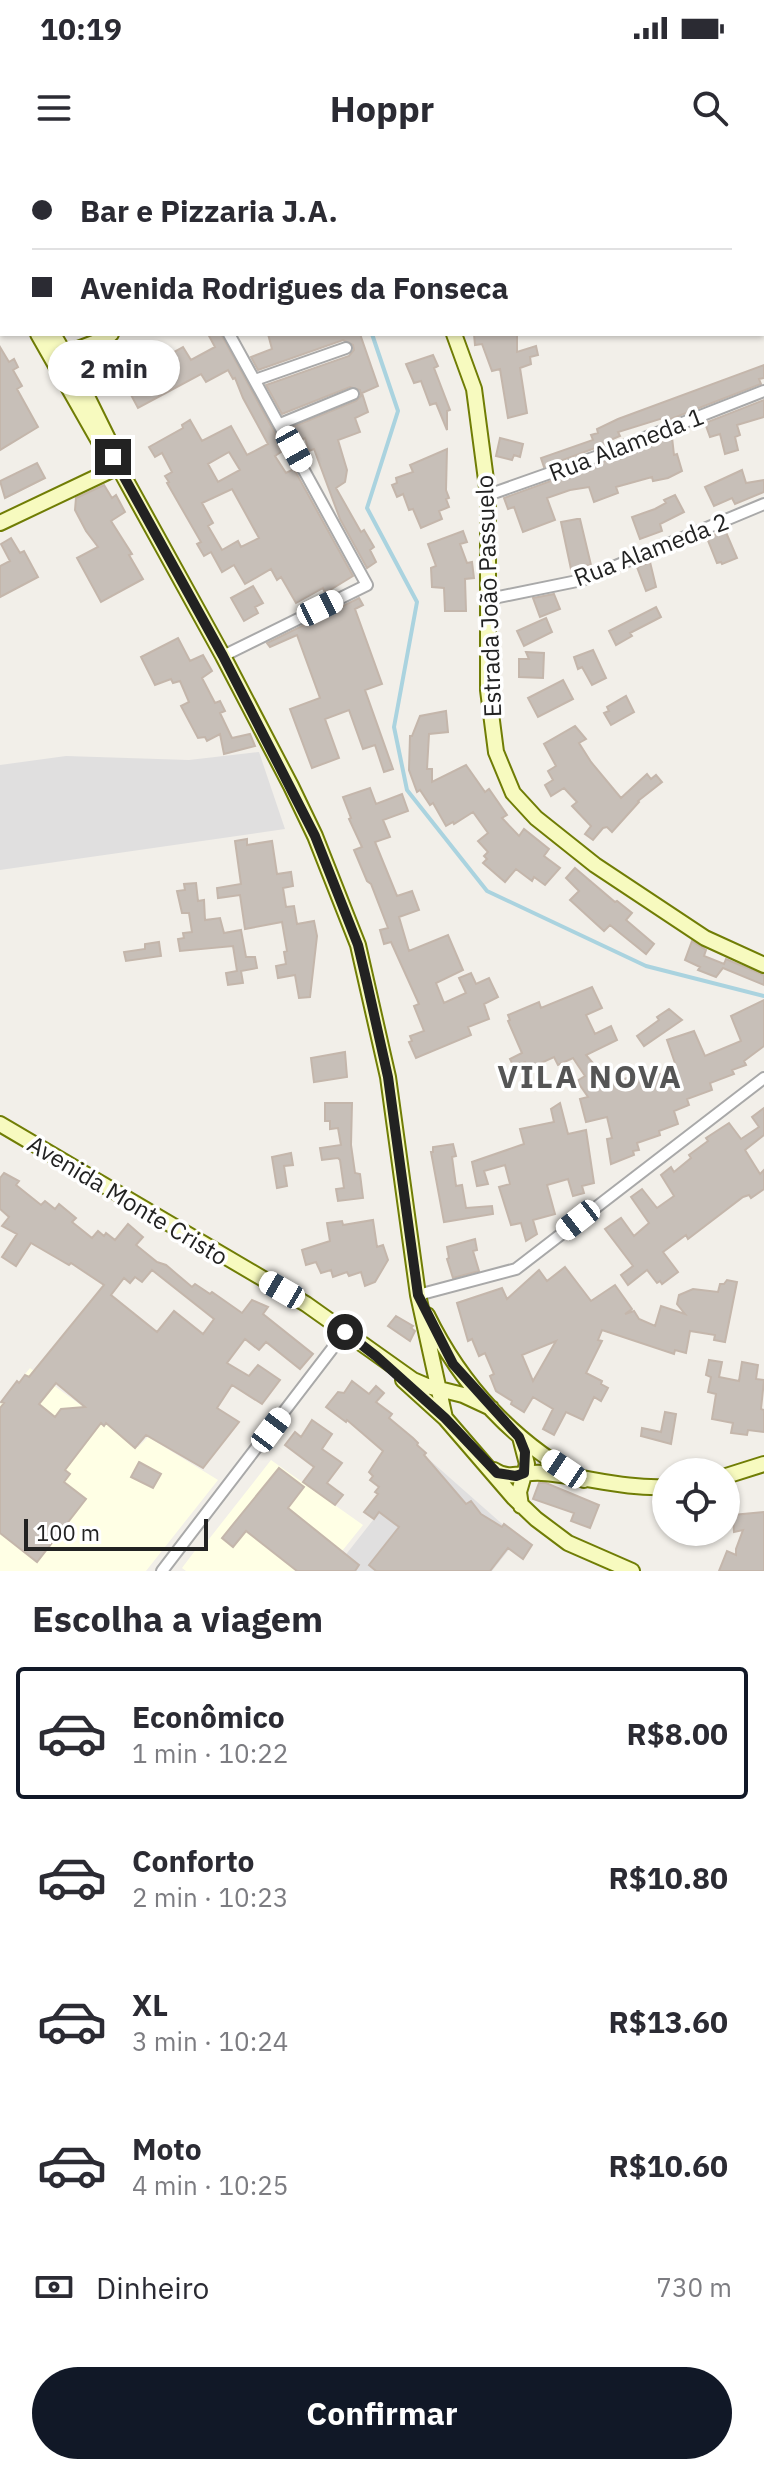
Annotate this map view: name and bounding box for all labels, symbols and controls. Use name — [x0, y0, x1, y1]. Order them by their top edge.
text: 10:19 — [40, 9, 122, 48]
text: Hoppr — [330, 85, 434, 132]
icon: menu — [32, 86, 76, 130]
icon: search — [688, 86, 732, 130]
text: Bar e Pizzaria J.A. — [80, 191, 338, 230]
text: Avenida Rodrigues da Fonseca — [80, 268, 509, 307]
callout: 2 min — [47, 341, 179, 397]
text: 2 min — [80, 351, 148, 385]
street label: Rua Alameda 1 — [544, 400, 708, 488]
car — [272, 422, 316, 476]
route end — [95, 439, 131, 475]
street label: Estrada João Passuelo — [468, 474, 508, 718]
street label: Rua Alameda 2 — [569, 505, 733, 593]
car — [293, 587, 347, 629]
district label: VILA NOVA — [497, 1055, 683, 1097]
street label: Avenida Monte Cristo — [22, 1127, 234, 1273]
car — [552, 1196, 604, 1244]
car — [255, 1268, 309, 1312]
route start — [327, 1314, 363, 1350]
car — [247, 1404, 295, 1456]
car — [537, 1446, 591, 1492]
map controls — [652, 1458, 740, 1546]
button: locate — [652, 1458, 740, 1546]
scale bar — [24, 1515, 208, 1551]
text: 100 m — [36, 1518, 100, 1547]
text: Escolha a viagem — [32, 1595, 323, 1642]
icon: car — [36, 1697, 108, 1769]
text: Econômico — [132, 1697, 285, 1736]
text: R$8.00 — [626, 1714, 728, 1753]
text: 1 min · 10:22 — [132, 1736, 288, 1770]
icon: car — [36, 1841, 108, 1913]
text: Conforto — [132, 1841, 255, 1880]
text: R$10.80 — [608, 1858, 728, 1897]
text: 2 min · 10:23 — [132, 1880, 288, 1914]
icon: car — [36, 1985, 108, 2057]
text: XL — [132, 1985, 168, 2024]
text: R$13.60 — [608, 2002, 728, 2041]
text: 3 min · 10:24 — [132, 2024, 288, 2058]
icon: car — [36, 2129, 108, 2201]
text: Moto — [132, 2129, 202, 2168]
text: R$10.60 — [608, 2146, 728, 2185]
text: 4 min · 10:25 — [132, 2168, 288, 2202]
icon: cash — [32, 2265, 76, 2309]
text: Dinheiro — [96, 2268, 209, 2307]
text: 730 m — [656, 2270, 732, 2304]
button: Confirmar — [32, 2367, 732, 2459]

